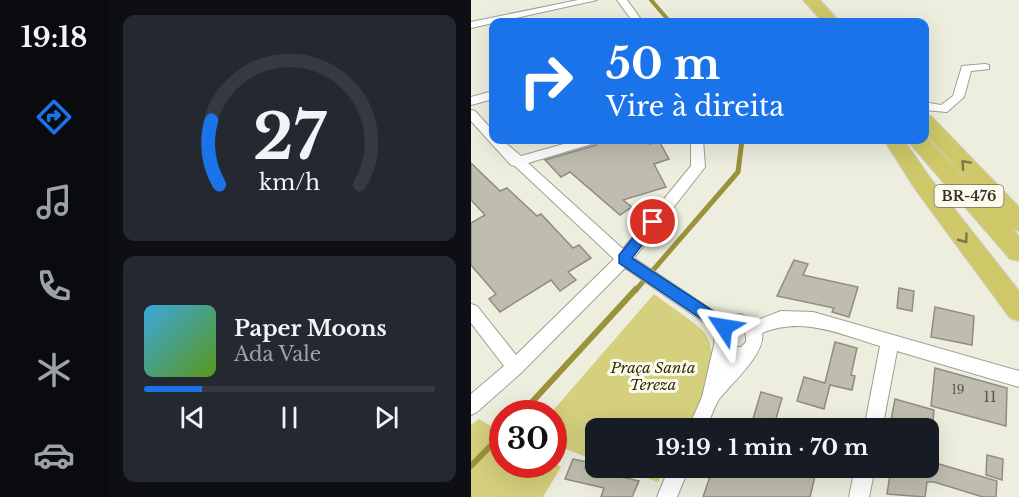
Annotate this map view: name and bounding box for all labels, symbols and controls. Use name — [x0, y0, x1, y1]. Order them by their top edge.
text: 19:18 — [21, 21, 87, 54]
text: 50 m — [606, 38, 720, 90]
icon: right — [507, 42, 585, 120]
text: Vire à direita — [606, 90, 784, 123]
icon: directions — [33, 96, 75, 138]
text: 27 — [253, 98, 327, 176]
one-way arrow — [961, 160, 972, 171]
text: km/h — [259, 169, 320, 196]
icon: music — [33, 181, 75, 223]
road number: BR-476 — [935, 185, 1003, 207]
pin — [627, 196, 678, 247]
icon: arrive — [636, 205, 669, 238]
one-way arrow — [957, 232, 968, 243]
icon: phone — [33, 265, 75, 307]
position arrow — [692, 295, 756, 359]
text: Paper Moons — [234, 315, 387, 342]
text: Ada Vale — [234, 342, 321, 366]
icon: climate — [33, 349, 75, 391]
park label: Praça Santa Tereza — [610, 358, 695, 394]
house number: 19 — [951, 382, 965, 397]
house number: 11 — [983, 387, 997, 406]
speed limit sign: 30 — [489, 400, 567, 478]
icon: previous — [176, 401, 209, 434]
icon: pause — [273, 401, 306, 434]
icon: next — [370, 401, 403, 434]
icon: car — [33, 434, 75, 476]
text: 19:19 · 1 min · 70 m — [656, 434, 868, 461]

